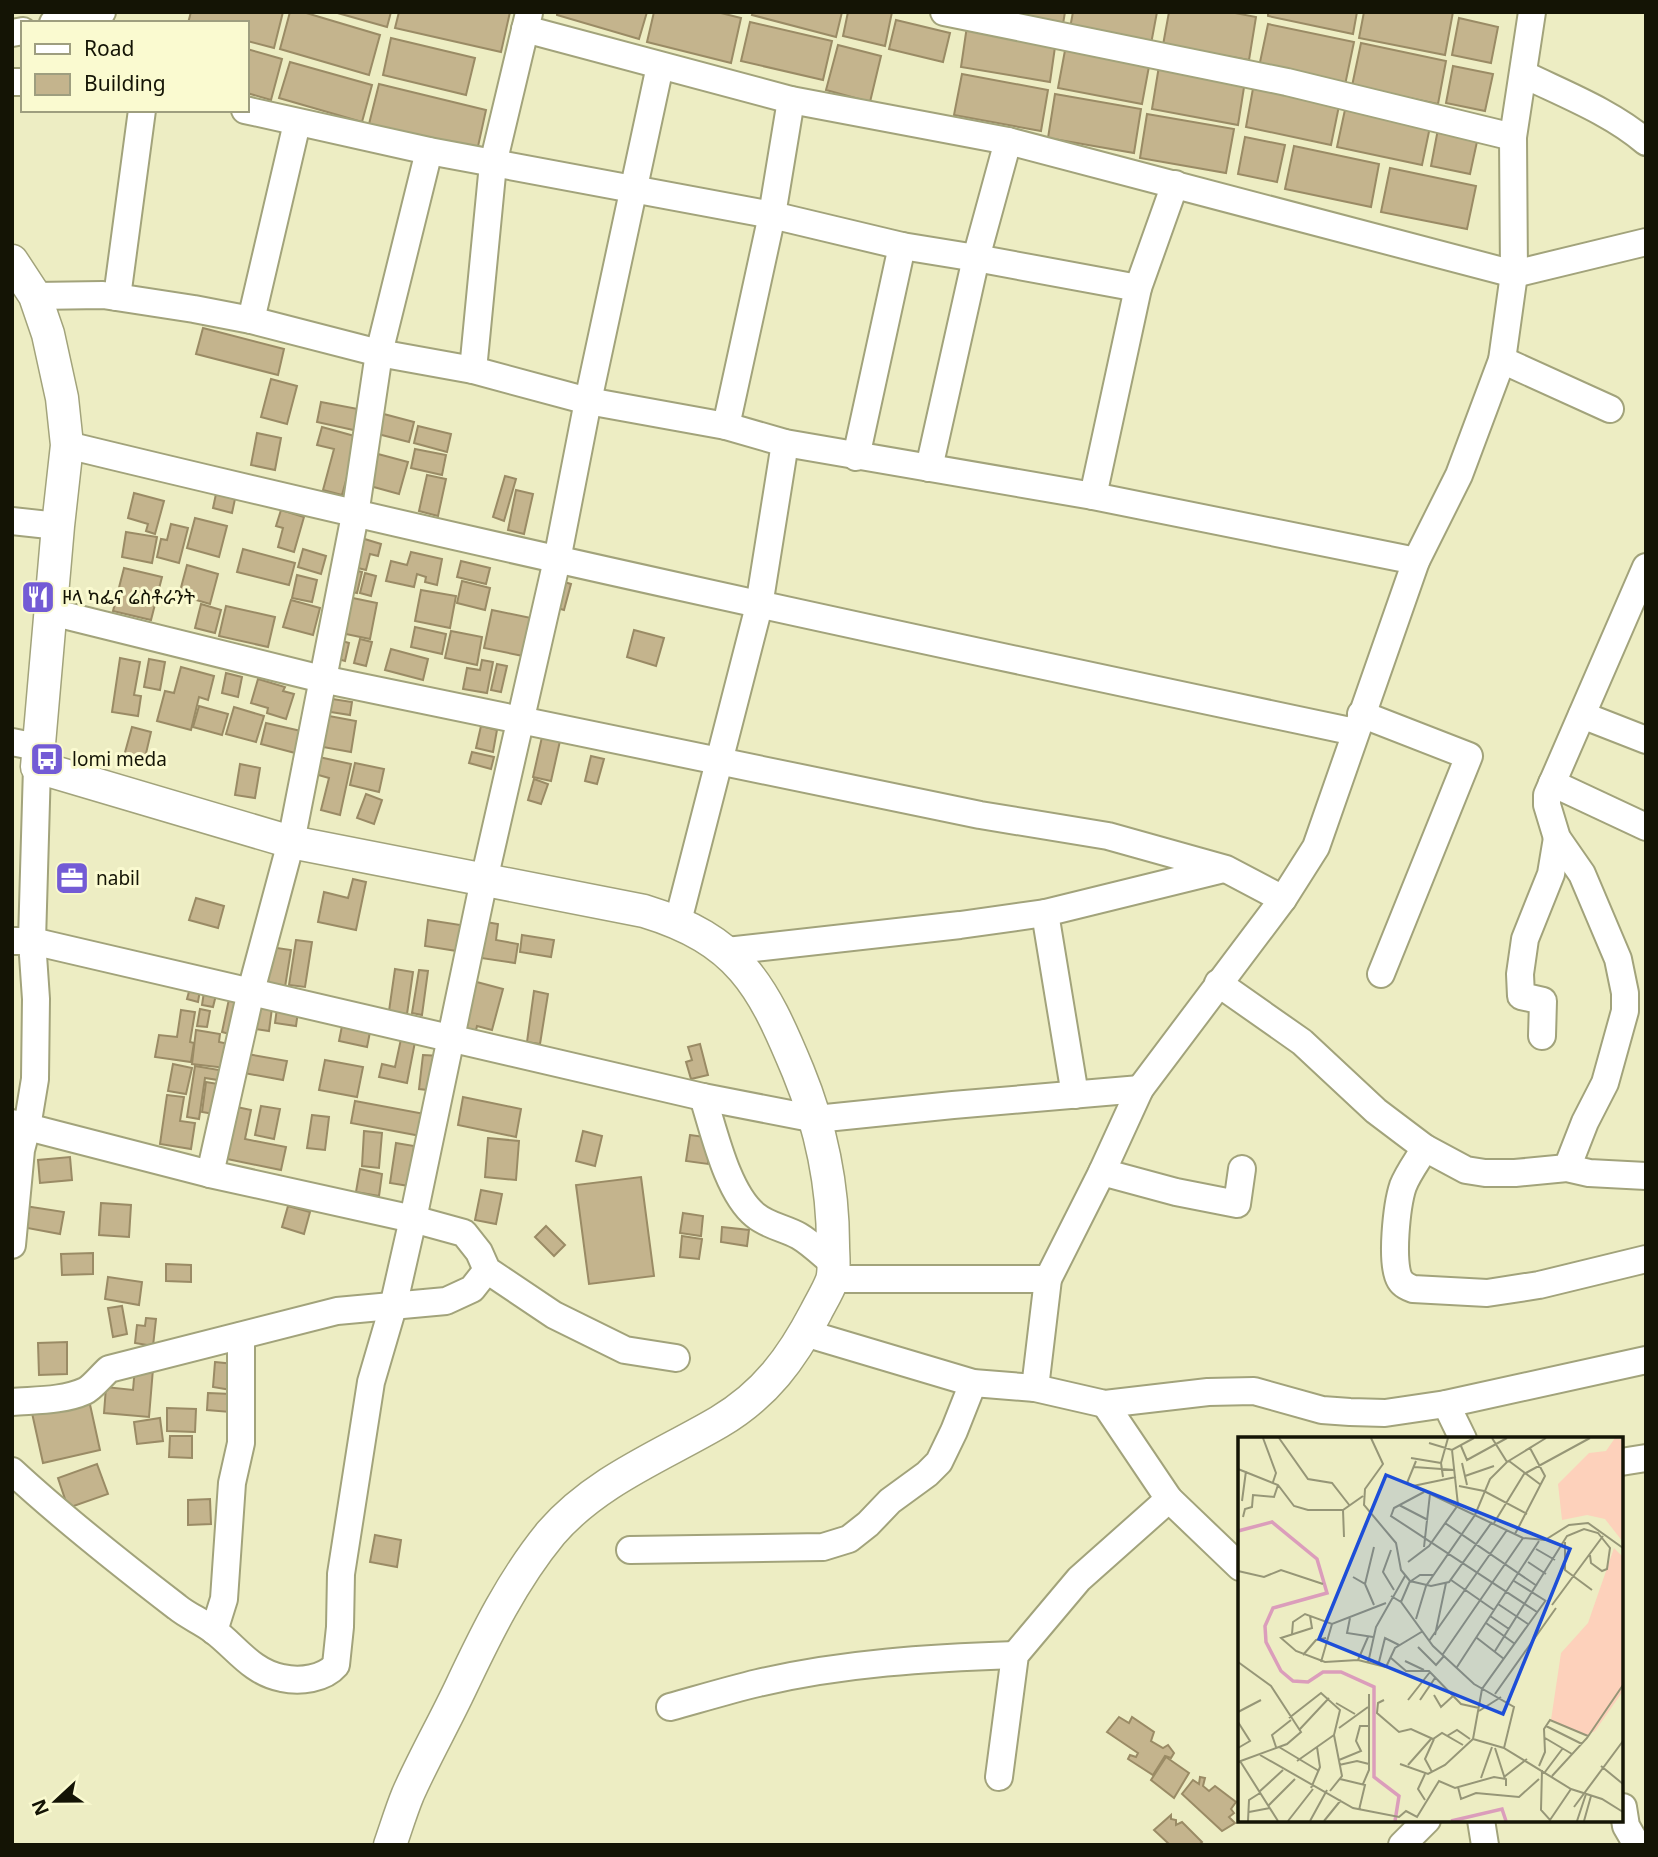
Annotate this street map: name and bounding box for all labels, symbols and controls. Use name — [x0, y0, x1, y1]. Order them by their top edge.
legend — [21, 21, 248, 112]
text: Road — [84, 34, 134, 62]
text: Building — [84, 69, 166, 97]
restaurant icon: ዞላ ካፌና ሬስቶራንት — [19, 578, 57, 616]
place label: ዞላ ካፌና ሬስቶራንት — [62, 584, 196, 610]
bus stop icon: lomi meda — [28, 740, 66, 778]
place label: lomi meda — [72, 746, 167, 772]
office icon: nabil — [53, 859, 91, 897]
place label: nabil — [96, 865, 140, 891]
inset map — [1238, 1437, 1623, 1822]
north arrow — [21, 1766, 91, 1836]
text: N — [25, 1795, 55, 1819]

